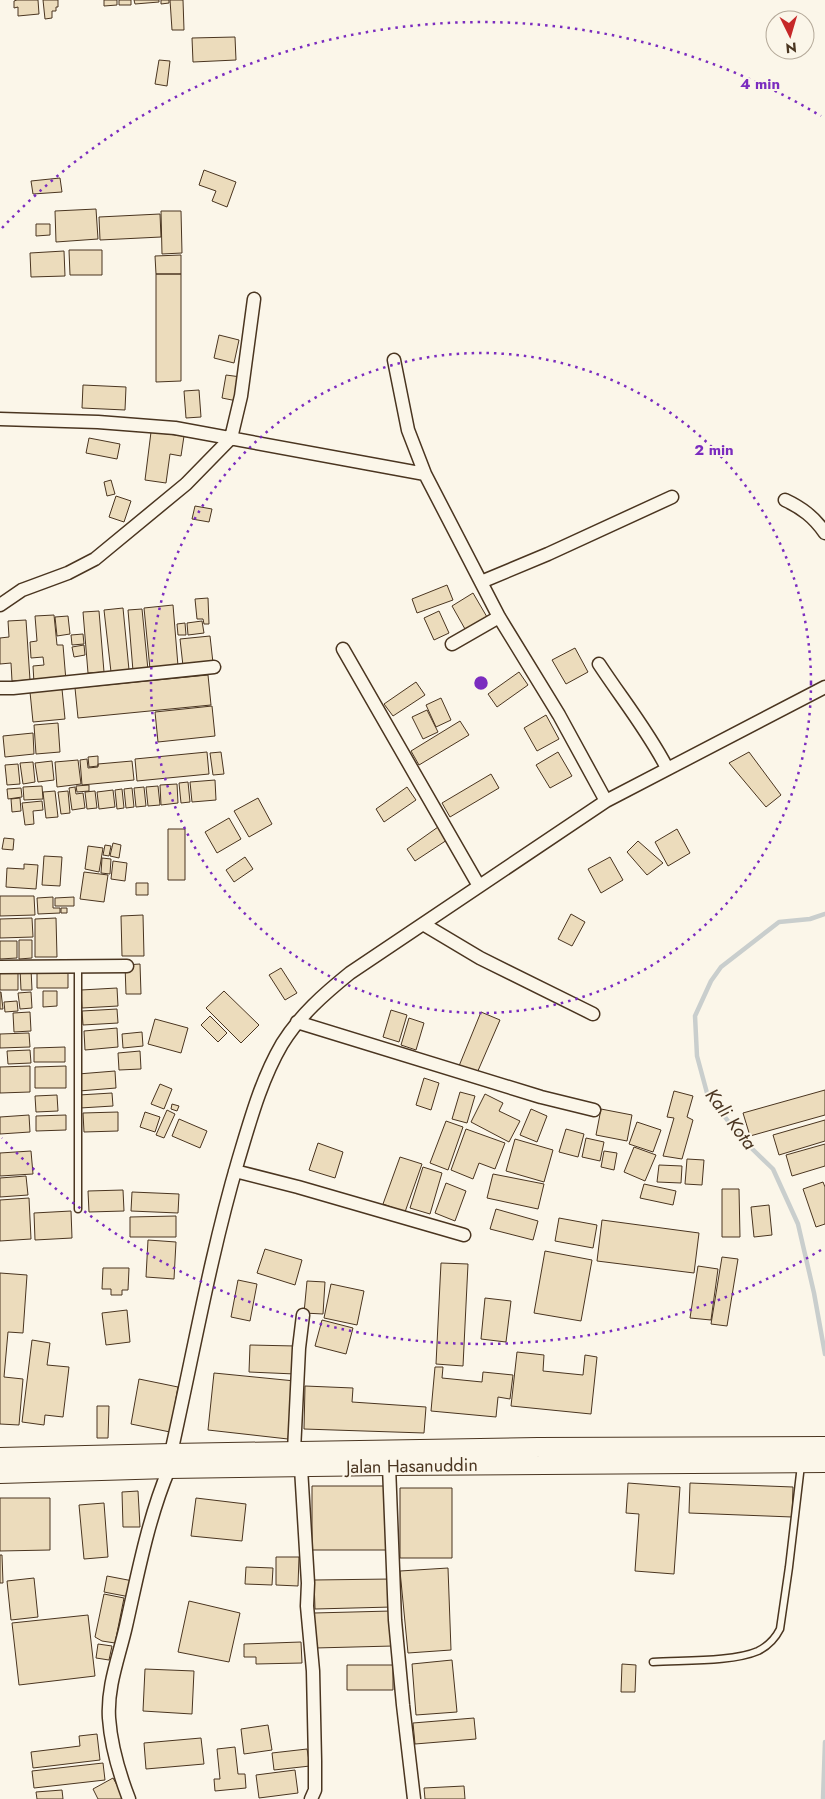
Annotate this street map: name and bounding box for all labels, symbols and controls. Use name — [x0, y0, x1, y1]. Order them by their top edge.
north arrow — [765, 10, 815, 60]
text: N — [785, 38, 798, 58]
text: 4 min — [740, 73, 780, 95]
text: 2 min — [694, 439, 734, 461]
centre of rings — [472, 674, 490, 692]
water label: Kali Kota — [699, 1083, 763, 1156]
street label: Jalan Hasanuddin — [344, 1452, 478, 1480]

